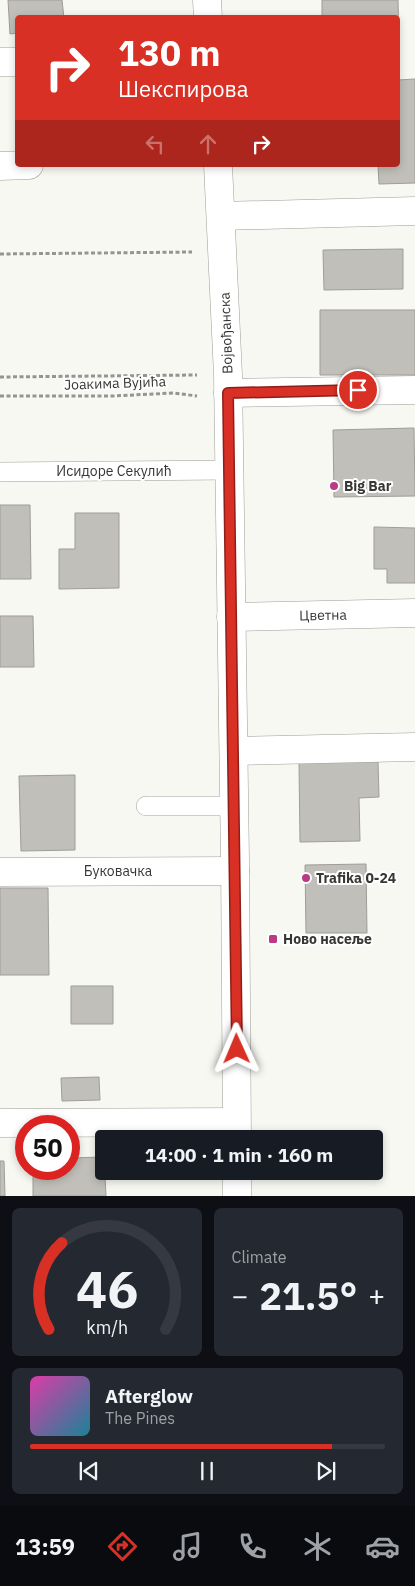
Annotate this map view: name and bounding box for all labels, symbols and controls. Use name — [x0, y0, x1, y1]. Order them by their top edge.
text: 130 m — [118, 30, 221, 76]
icon: right — [35, 35, 100, 100]
text: Шекспирова — [118, 74, 248, 103]
icon: left — [141, 130, 169, 158]
icon: ahead — [194, 130, 222, 158]
icon: right — [247, 130, 275, 158]
street label: Војвођанска — [216, 291, 236, 374]
pin — [337, 369, 379, 411]
street label: Јоакима Вујића — [64, 372, 167, 394]
icon: arrive — [344, 376, 372, 404]
street label: Исидоре Секулић — [56, 462, 172, 480]
place label: Big Bar — [344, 477, 392, 495]
marker: Big Bar — [328, 480, 340, 492]
street label: Цветна — [299, 606, 348, 624]
street label: Буковачка — [84, 862, 153, 880]
place label: Trafika 0-24 — [316, 869, 396, 887]
marker: Trafika 0-24 — [300, 872, 312, 884]
place label: Ново насеље — [283, 930, 372, 948]
marker: Ново насеље — [267, 933, 279, 945]
position arrow — [210, 1022, 262, 1074]
speed limit sign: 50 — [15, 1115, 80, 1180]
text: 14:00 · 1 min · 160 m — [145, 1143, 333, 1167]
text: Climate — [232, 1247, 287, 1267]
text: 46 — [76, 1255, 138, 1322]
text: 21.5° — [259, 1271, 357, 1320]
text: − — [232, 1277, 248, 1314]
text: + — [368, 1277, 385, 1314]
text: km/h — [86, 1316, 128, 1339]
text: Afterglow — [105, 1384, 193, 1408]
text: The Pines — [105, 1408, 175, 1428]
icon: previous — [75, 1457, 103, 1485]
icon: pause — [193, 1457, 221, 1485]
icon: next — [312, 1457, 340, 1485]
icon: directions — [105, 1529, 140, 1564]
icon: music — [170, 1529, 205, 1564]
icon: phone — [235, 1529, 270, 1564]
icon: climate — [300, 1529, 335, 1564]
icon: car — [365, 1529, 400, 1564]
text: 13:59 — [15, 1532, 75, 1561]

